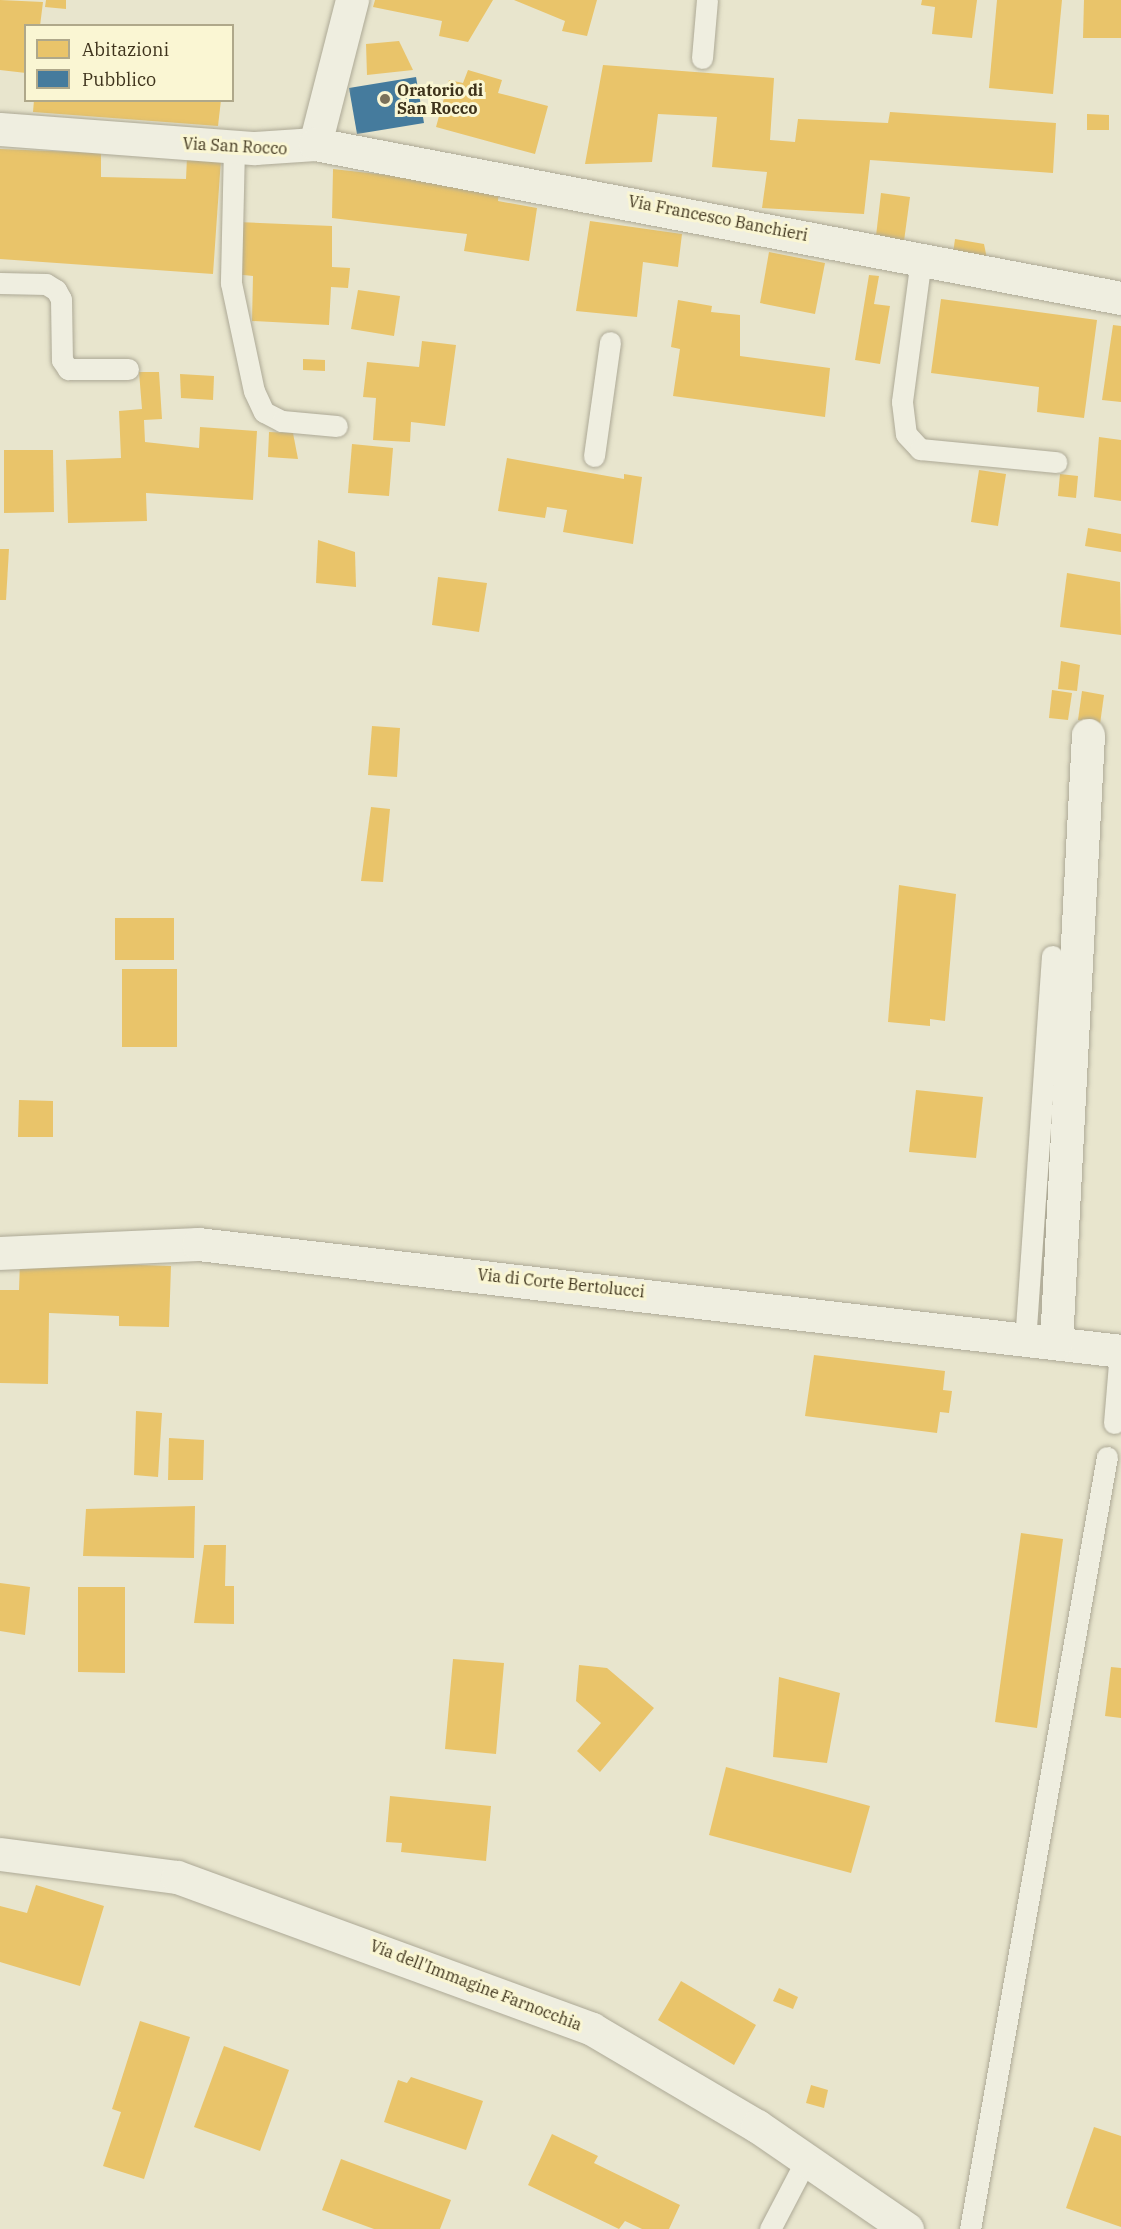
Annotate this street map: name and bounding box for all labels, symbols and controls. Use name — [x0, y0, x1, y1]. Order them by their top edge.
legend — [24, 24, 234, 102]
text: Abitazioni — [82, 38, 169, 61]
text: Pubblico — [82, 68, 156, 91]
place label: Oratorio di San Rocco — [397, 80, 483, 118]
marker: Oratorio di San Rocco — [378, 92, 392, 106]
street label: Via San Rocco — [182, 134, 288, 158]
street label: Via Francesco Banchieri — [627, 191, 809, 245]
street label: Via di Corte Bertolucci — [476, 1265, 646, 1301]
street label: Via dell'Immagine Farnocchia — [367, 1936, 585, 2034]

